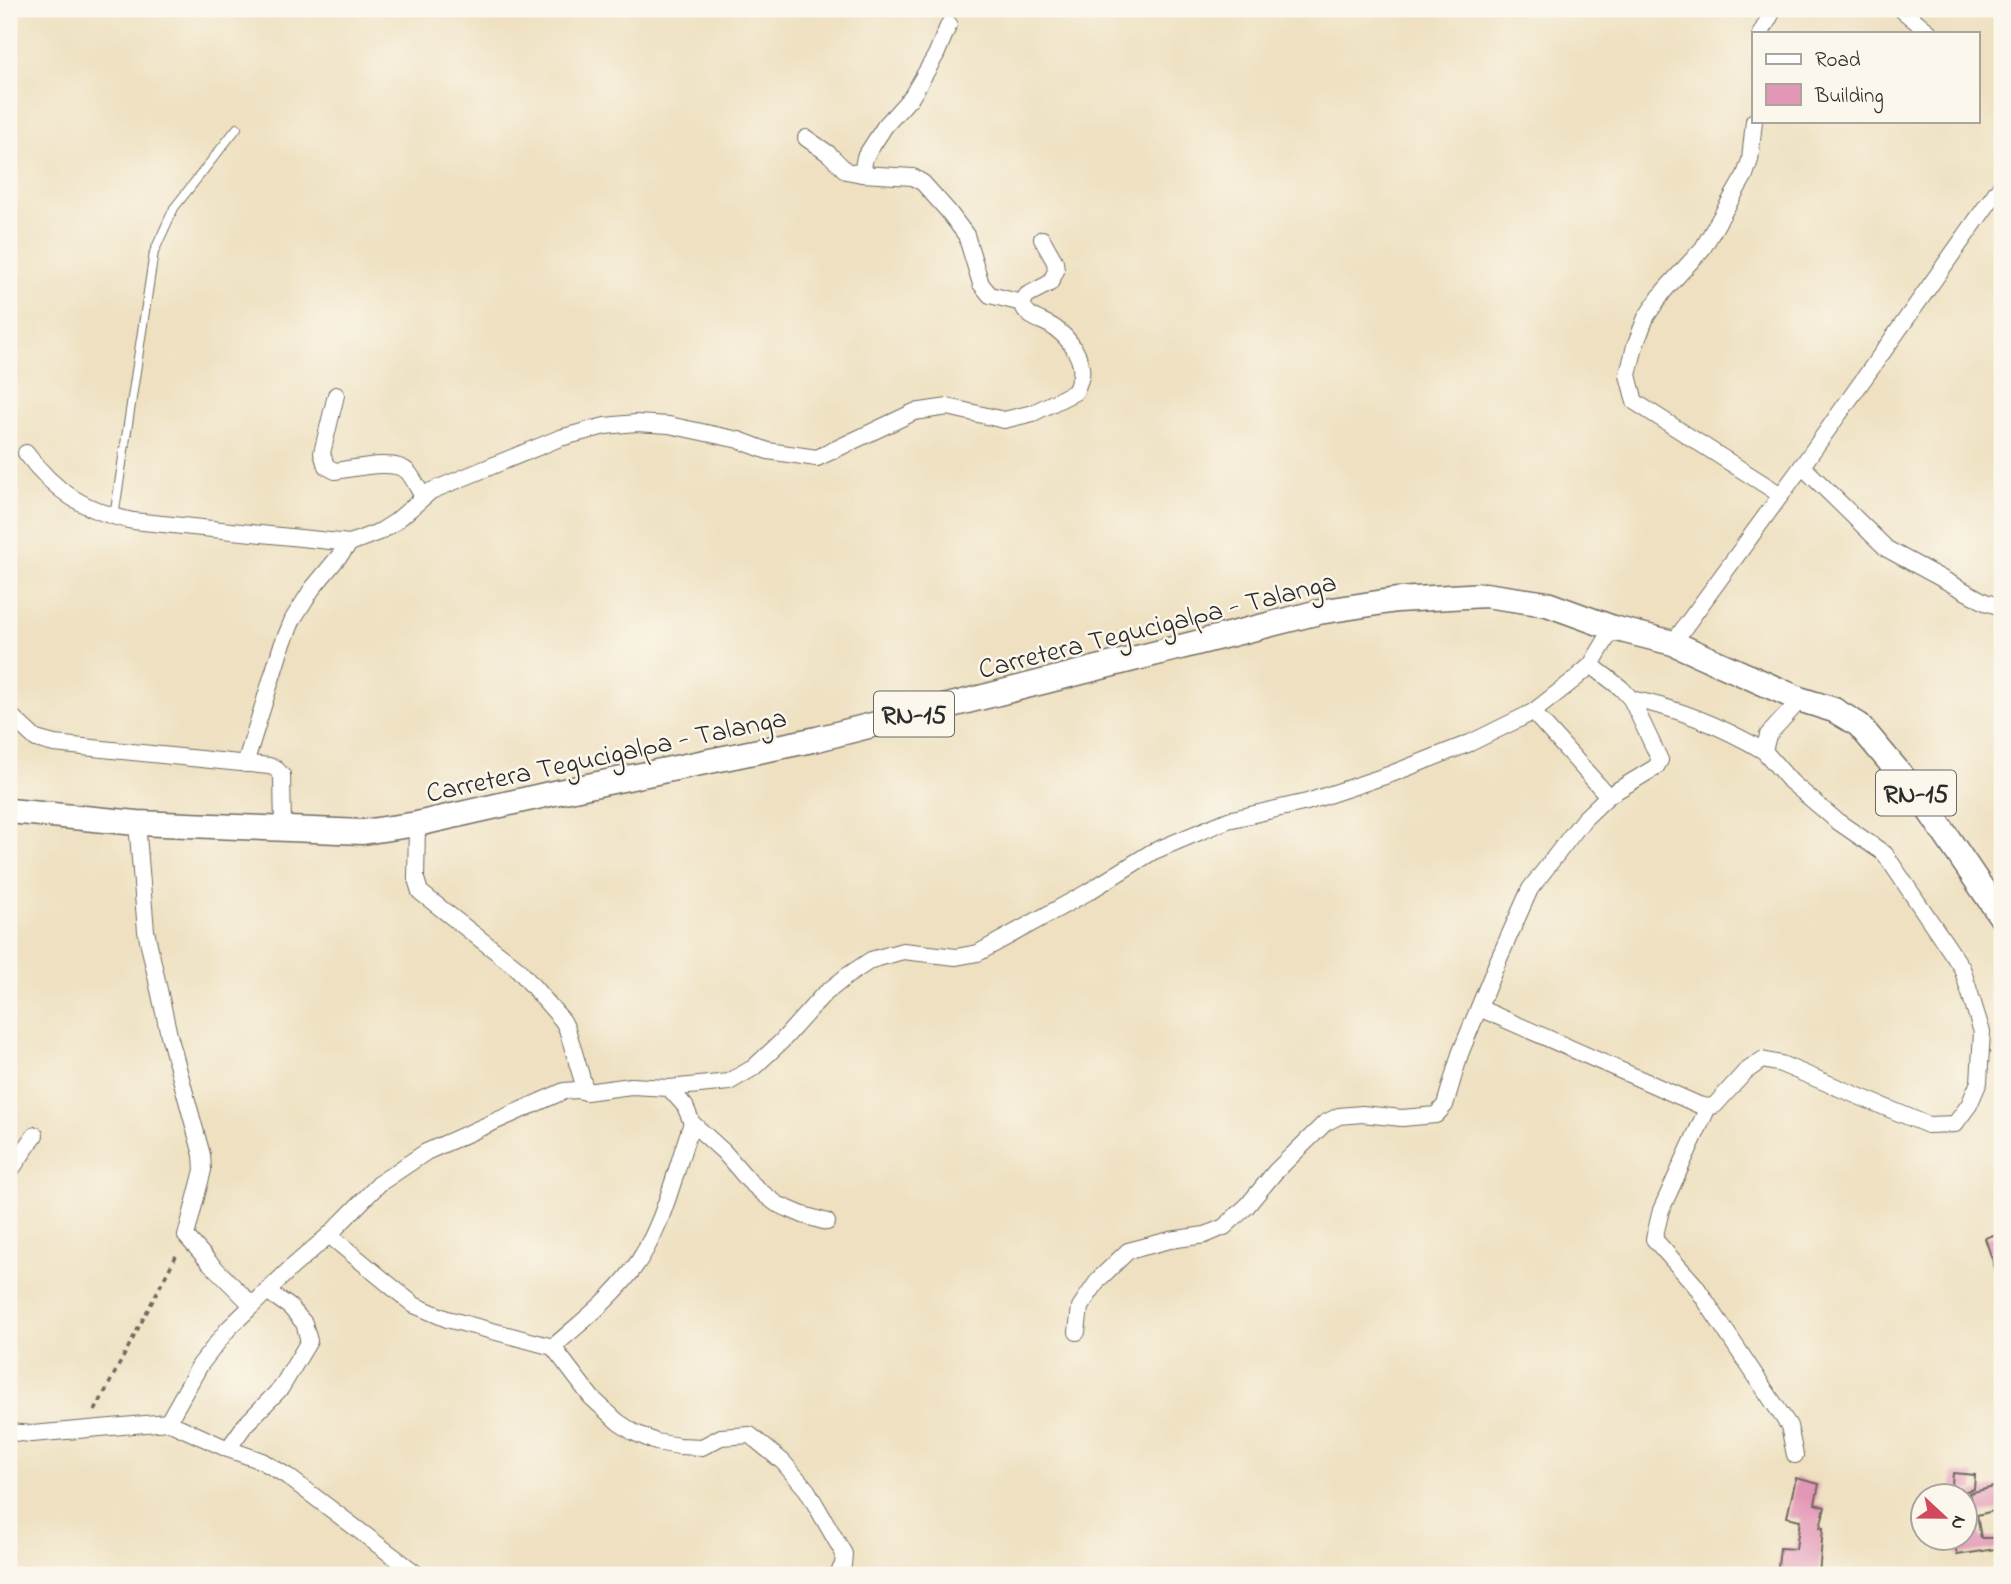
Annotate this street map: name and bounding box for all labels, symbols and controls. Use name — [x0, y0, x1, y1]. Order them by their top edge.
legend — [1752, 32, 1980, 122]
text: Road — [1815, 46, 1861, 76]
text: Building — [1814, 82, 1884, 114]
street label: Carretera Tegucigalpa - Talanga — [975, 563, 1341, 692]
road number: RN-15 — [874, 692, 954, 736]
street label: Carretera Tegucigalpa - Talanga — [423, 699, 791, 816]
road number: RN-15 — [1876, 771, 1956, 816]
north arrow — [1910, 1482, 1980, 1552]
text: N — [1942, 1511, 1972, 1534]

